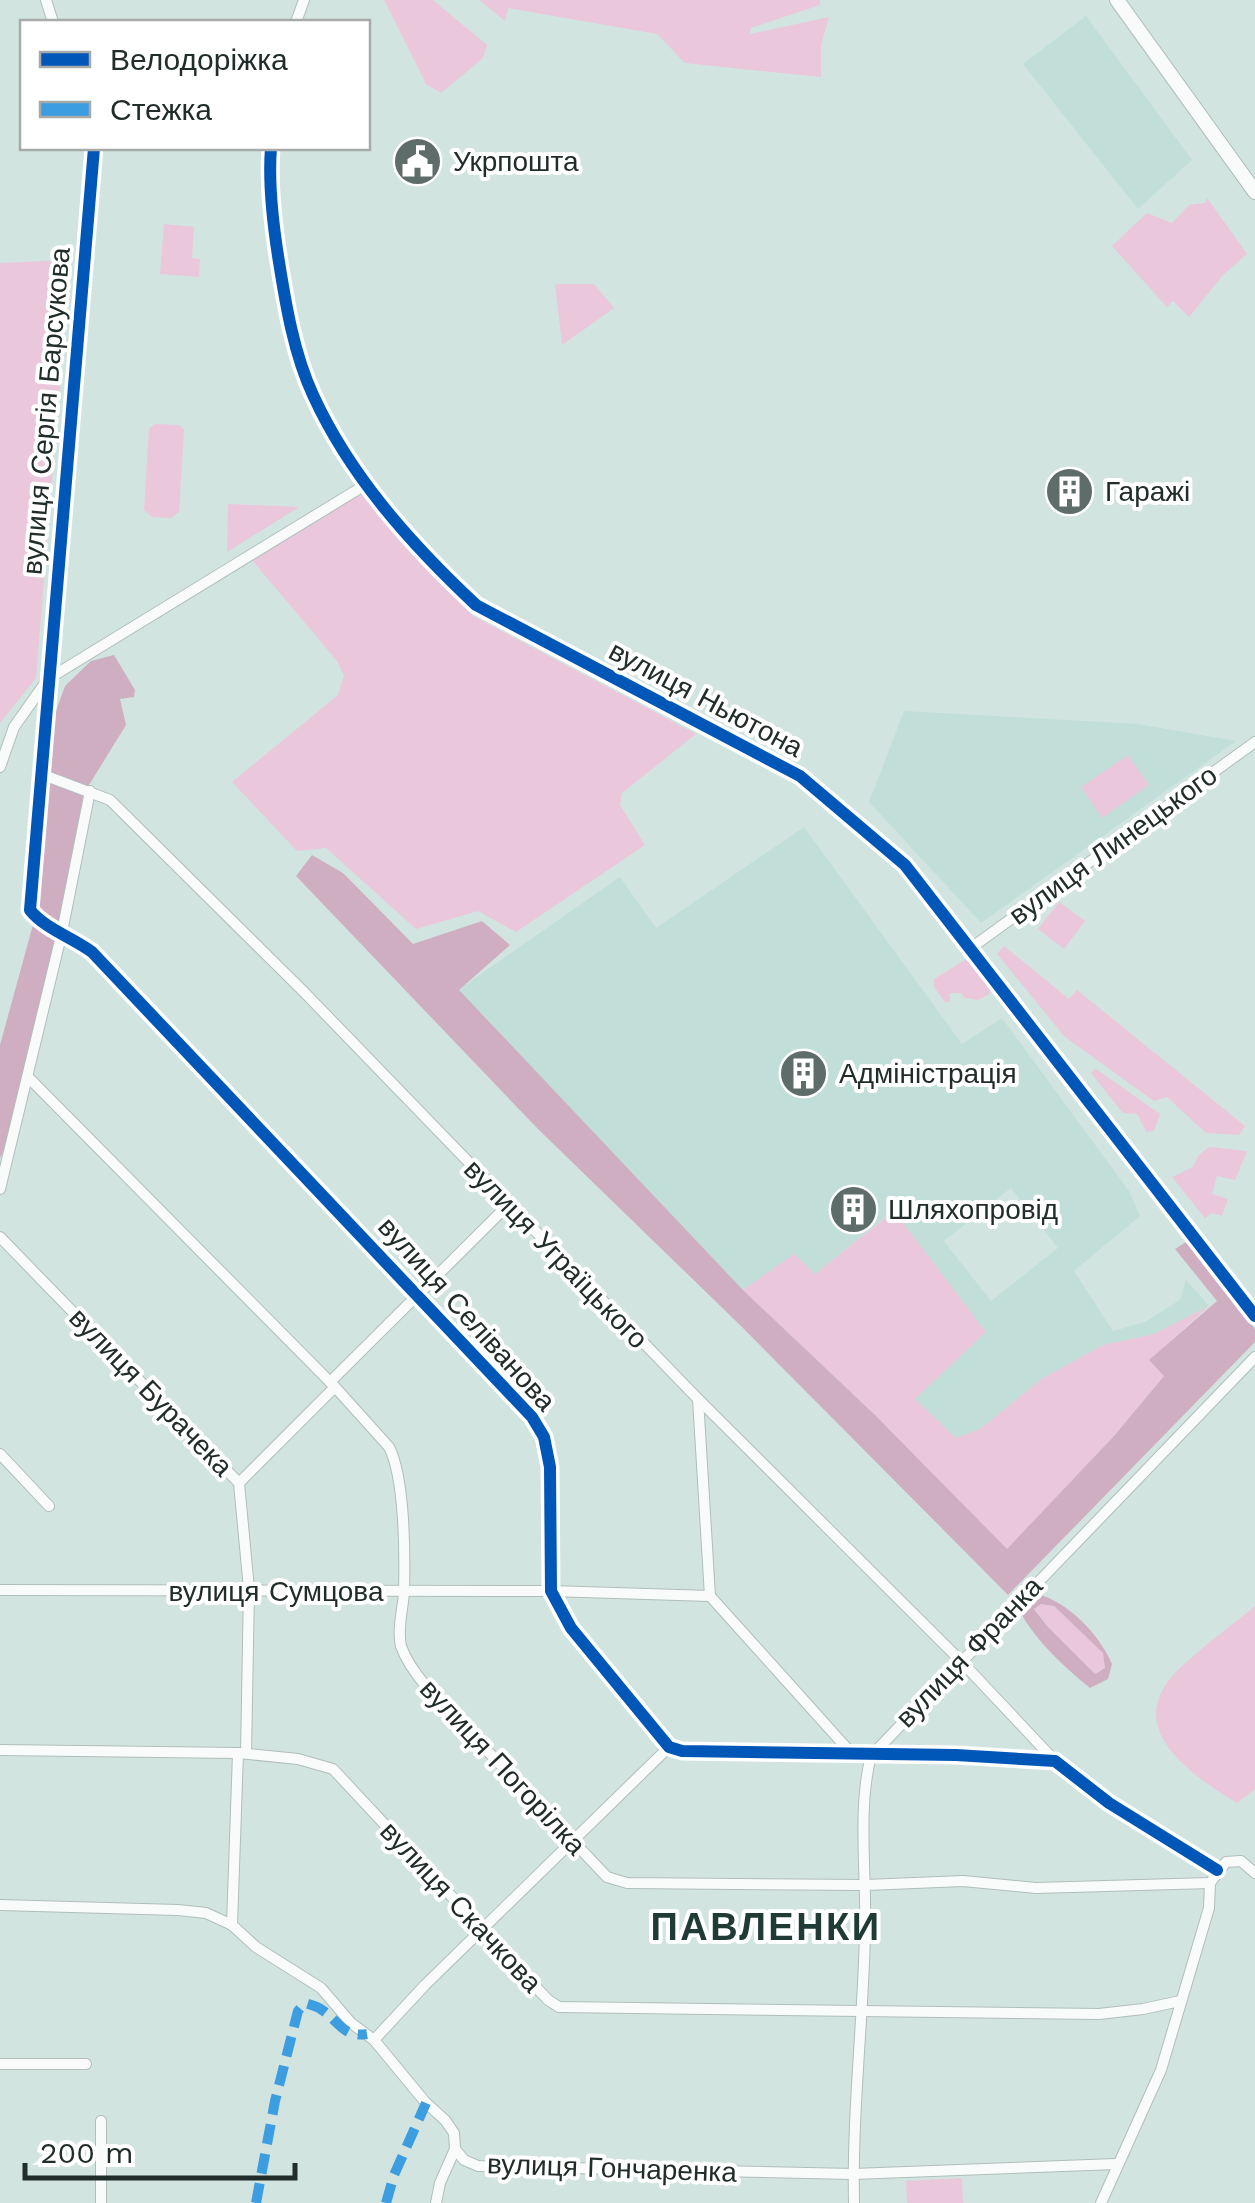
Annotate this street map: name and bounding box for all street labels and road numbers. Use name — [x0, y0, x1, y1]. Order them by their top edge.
street label: вулиця Сергія Барсукова — [15, 245, 77, 576]
street label: вулиця Ньютона — [603, 634, 809, 764]
street label: вулиця Линецького — [1002, 758, 1224, 932]
street label: вулиця Уграїцького — [457, 1153, 655, 1355]
street label: вулиця Селіванова — [371, 1210, 563, 1418]
street label: вулиця Бурачека — [62, 1301, 240, 1483]
street label: вулиця Франка — [889, 1569, 1049, 1734]
street label: вулиця Сумцова — [169, 1575, 384, 1608]
street label: вулиця Погорілка — [413, 1672, 593, 1862]
street label: вулиця Скачкова — [373, 1815, 549, 1999]
street label: вулиця Гончаренка — [487, 2147, 738, 2189]

